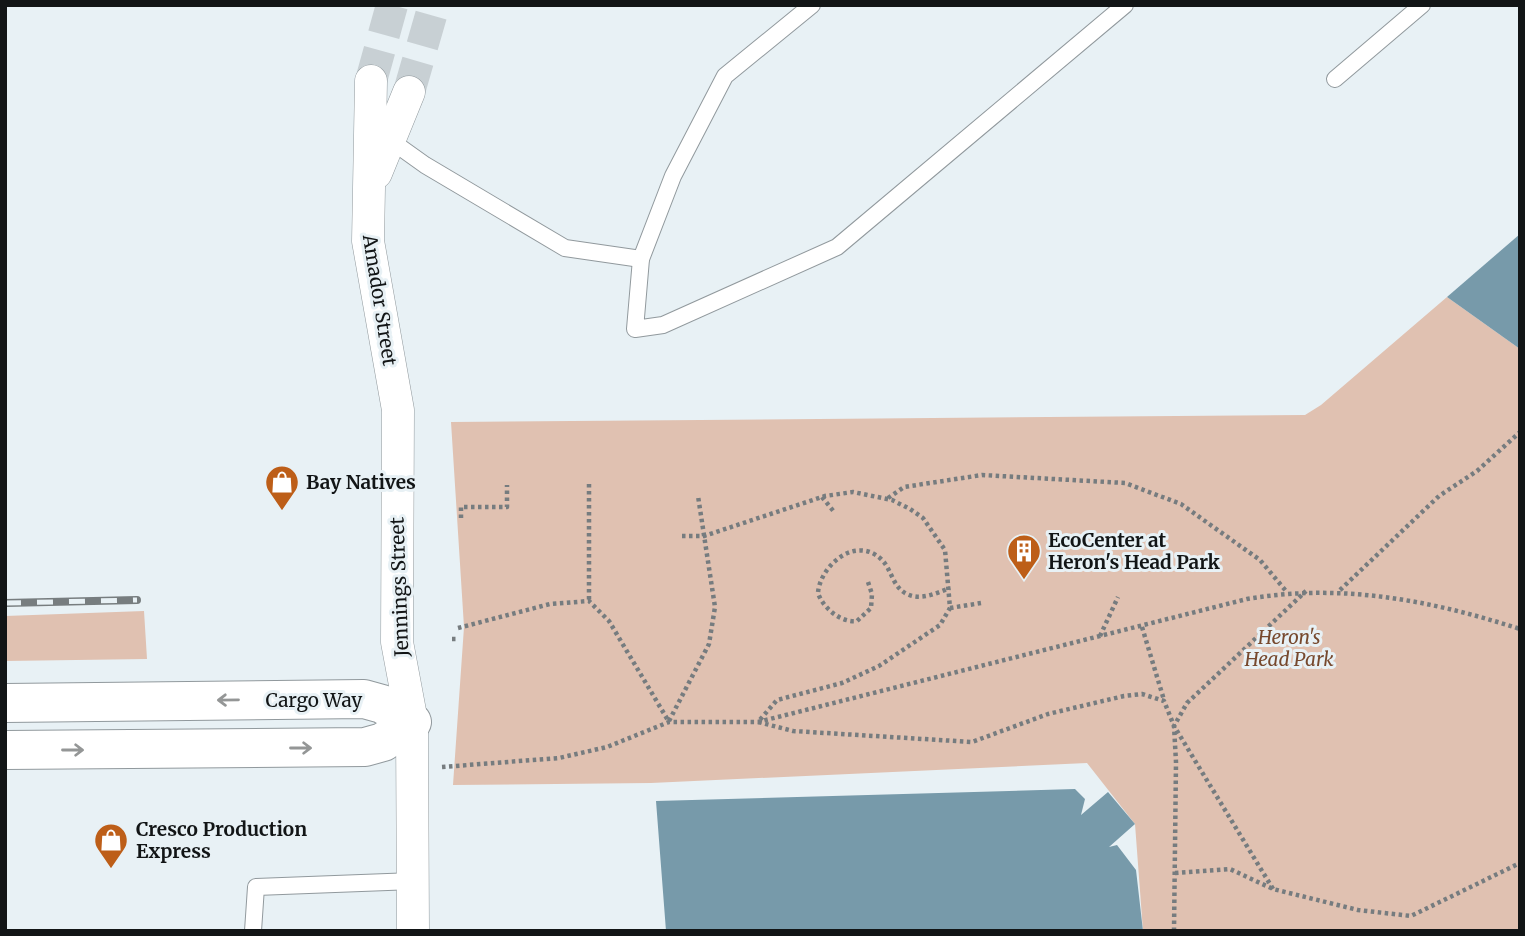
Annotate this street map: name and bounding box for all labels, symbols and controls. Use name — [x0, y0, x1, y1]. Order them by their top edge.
street label: Amador Street — [358, 232, 402, 368]
shop icon: Bay Natives — [263, 463, 301, 512]
place label: Bay Natives — [306, 470, 416, 494]
street label: Jennings Street — [385, 516, 413, 658]
place label: EcoCenter at Heron's Head Park — [1048, 528, 1221, 574]
building icon: EcoCenter at Heron's Head Park — [1005, 532, 1043, 581]
park label: Heron's Head Park — [1243, 625, 1334, 671]
street label: Cargo Way — [266, 688, 362, 712]
one-way arrow — [216, 693, 239, 707]
one-way arrow — [289, 741, 312, 755]
one-way arrow — [62, 743, 85, 757]
place label: Cresco Production Express — [136, 817, 307, 863]
shop icon: Cresco Production Express — [92, 821, 130, 870]

